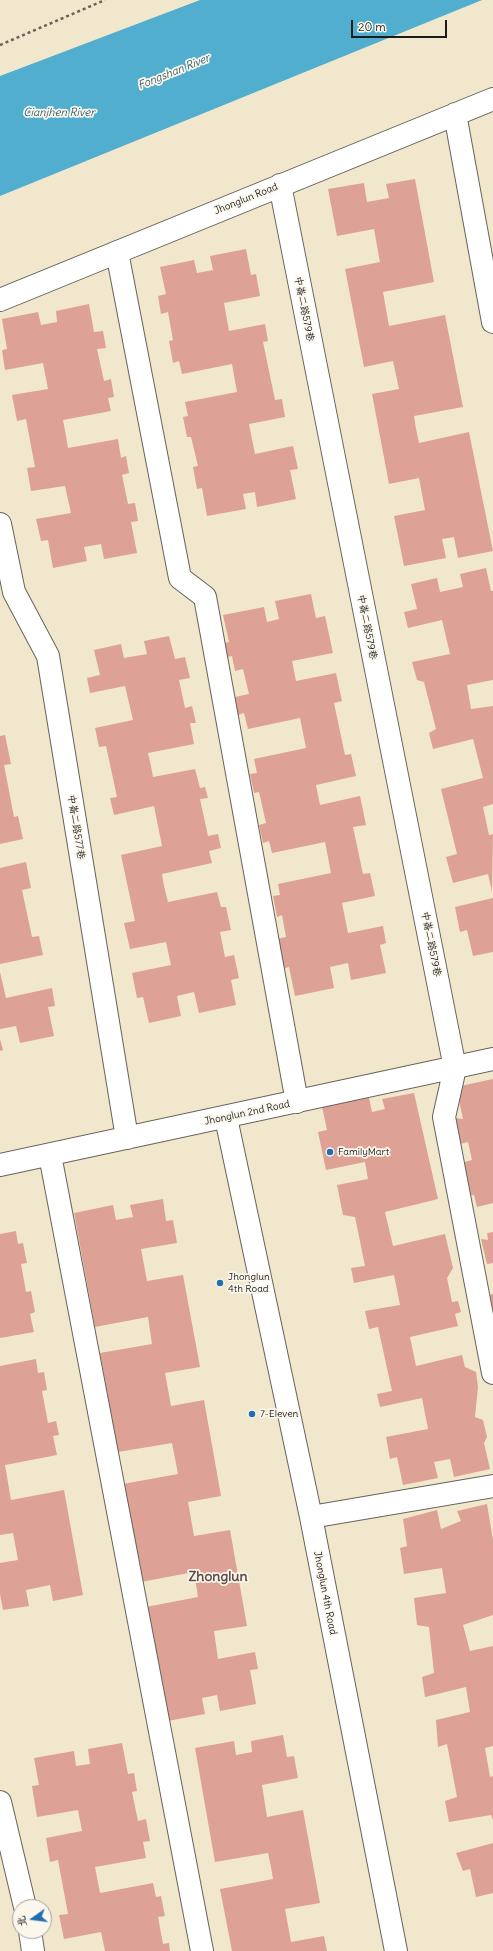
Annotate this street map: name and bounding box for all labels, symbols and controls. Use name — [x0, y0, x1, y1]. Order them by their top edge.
scale bar — [353, 12, 449, 38]
text: 20 m — [358, 19, 386, 34]
water label: Fongshan River — [136, 52, 212, 92]
water label: Cianjhen River — [23, 106, 95, 120]
street label: Jhonglun Road — [212, 181, 280, 217]
street label: 中崙二路579巷 — [292, 275, 316, 343]
street label: 中崙二路579巷 — [355, 593, 379, 661]
street label: 中崙二路577巷 — [65, 794, 87, 860]
street label: 中崙二路579巷 — [419, 910, 443, 978]
street label: Jhonglun 2nd Road — [203, 1098, 291, 1128]
place label: FamilyMart — [338, 1146, 389, 1158]
marker: FamilyMart — [325, 1147, 335, 1157]
place label: Jhonglun 4th Road — [228, 1271, 270, 1294]
marker: Jhonglun 4th Road — [215, 1278, 225, 1288]
place label: 7-Eleven — [260, 1408, 298, 1420]
marker: 7-Eleven — [247, 1409, 257, 1419]
street label: Jhonglun 4th Road — [311, 1550, 339, 1636]
district label: Zhonglun — [188, 1569, 248, 1585]
north arrow — [12, 1899, 52, 1939]
text: 北 — [13, 1915, 29, 1929]

